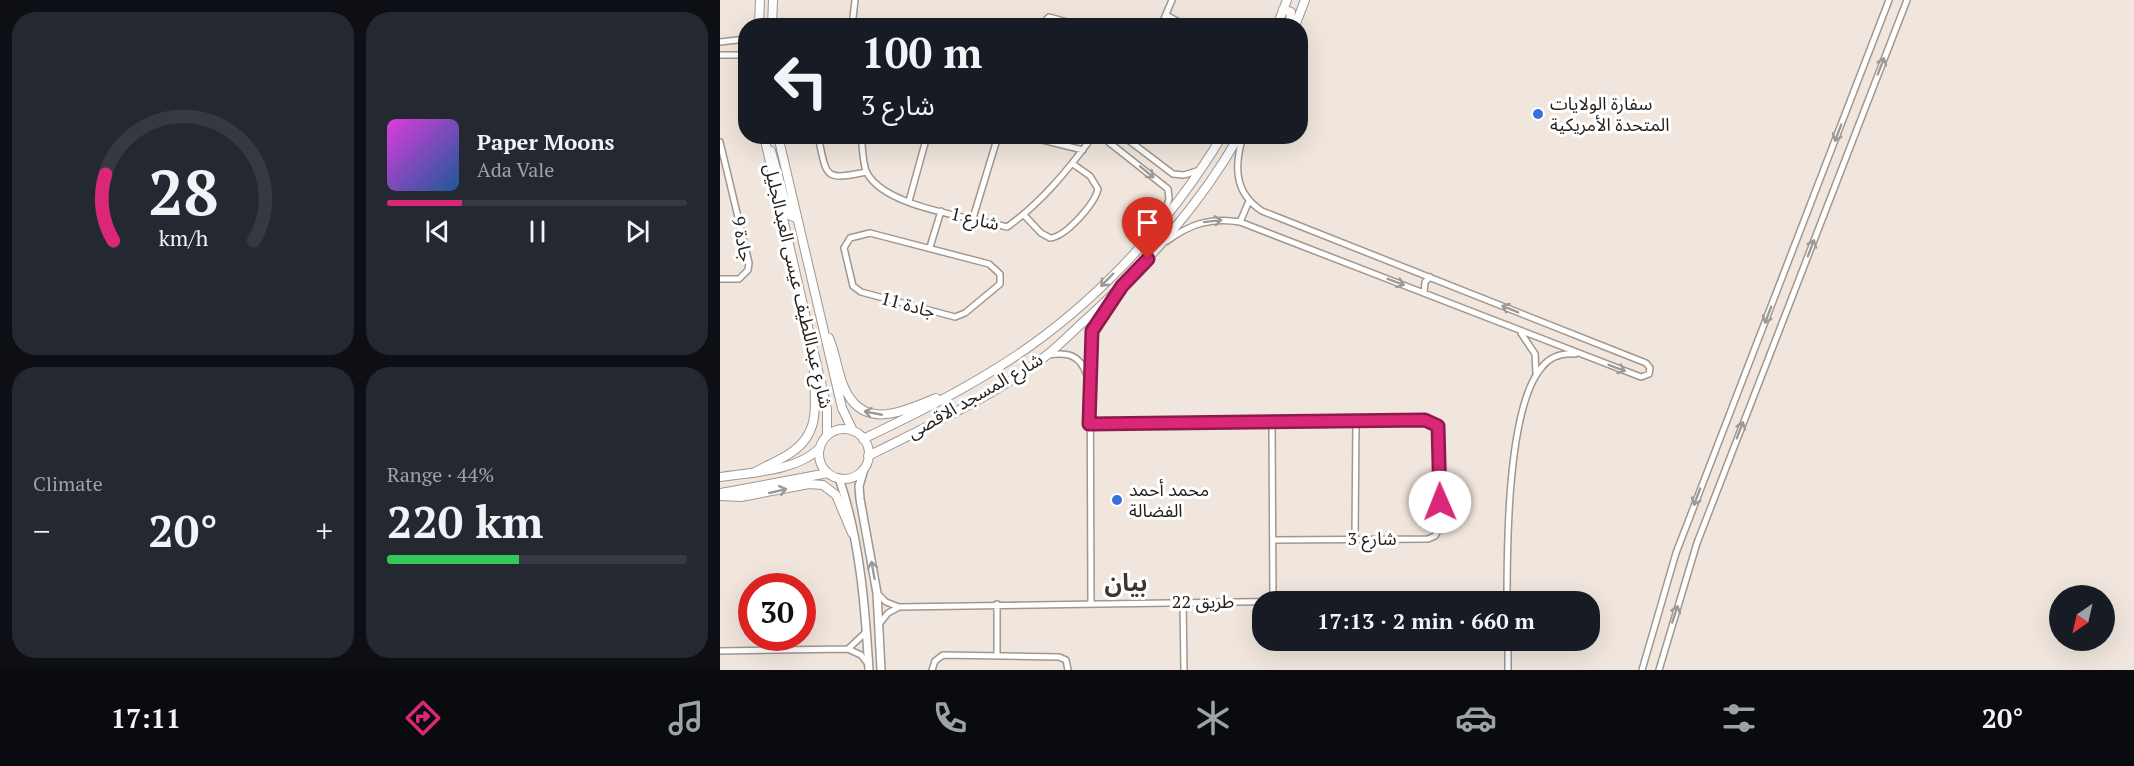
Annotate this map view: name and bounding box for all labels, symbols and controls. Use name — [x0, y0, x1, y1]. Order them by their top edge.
text: 100 m — [861, 24, 982, 80]
icon: left — [762, 42, 840, 120]
one-way arrow — [1876, 58, 1887, 76]
text: شارع 3 — [861, 87, 935, 123]
place label: سفارة الولايات المتحدة الأمريكية — [1550, 91, 1670, 136]
marker: سفارة الولايات المتحدة الأمريكية — [1531, 107, 1545, 121]
one-way arrow — [1832, 123, 1843, 142]
text: Paper Moons — [477, 127, 615, 156]
text: 28 — [148, 150, 218, 233]
text: Ada Vale — [477, 156, 554, 183]
street label: شارع عبداللطيف عيسى العبدالجليل — [756, 161, 839, 411]
one-way arrow — [1139, 165, 1154, 179]
pin — [1122, 197, 1173, 259]
street label: شارع 1 — [948, 201, 1002, 238]
icon: arrive — [1131, 206, 1164, 239]
street label: جادة 9 — [727, 214, 759, 264]
icon: previous — [421, 215, 454, 248]
icon: pause — [521, 215, 554, 248]
icon: next — [621, 215, 654, 248]
one-way arrow — [1202, 215, 1222, 226]
text: km/h — [158, 224, 208, 252]
one-way arrow — [1806, 239, 1817, 258]
one-way arrow — [1099, 273, 1114, 288]
one-way arrow — [1386, 277, 1405, 288]
street label: جادة 11 — [878, 285, 938, 323]
one-way arrow — [1501, 302, 1520, 313]
one-way arrow — [1762, 305, 1773, 324]
street label: شارع المسجد الاقصى — [902, 347, 1048, 446]
one-way arrow — [1607, 363, 1626, 374]
one-way arrow — [864, 407, 883, 418]
one-way arrow — [1735, 421, 1746, 440]
text: Range · 44% — [387, 461, 494, 488]
text: Climate — [33, 470, 103, 497]
position arrow — [1408, 470, 1472, 534]
place label: محمد أحمد الفضالة — [1129, 477, 1209, 522]
one-way arrow — [768, 485, 787, 497]
one-way arrow — [1691, 487, 1702, 506]
text: 220 km — [387, 491, 543, 551]
marker: محمد أحمد الفضالة — [1110, 493, 1124, 507]
text: 20° — [148, 500, 218, 560]
text: − — [33, 509, 51, 552]
text: + — [315, 509, 333, 552]
street label: شارع 3 — [1347, 526, 1397, 553]
one-way arrow — [867, 561, 878, 580]
district label: بيان — [1105, 566, 1147, 598]
speed limit sign: 30 — [738, 573, 816, 651]
north arrow — [2049, 585, 2115, 651]
map controls — [2049, 585, 2115, 651]
street label: طريق 22 — [1172, 589, 1234, 613]
one-way arrow — [1670, 605, 1681, 624]
text: 17:13 · 2 min · 660 m — [1317, 606, 1535, 635]
icon: directions — [402, 697, 444, 739]
icon: music — [665, 697, 707, 739]
icon: phone — [929, 697, 971, 739]
icon: climate — [1192, 697, 1234, 739]
icon: car — [1455, 697, 1497, 739]
icon: filters — [1718, 697, 1760, 739]
text: 17:11 — [111, 700, 181, 736]
text: 20° — [1982, 700, 2023, 736]

